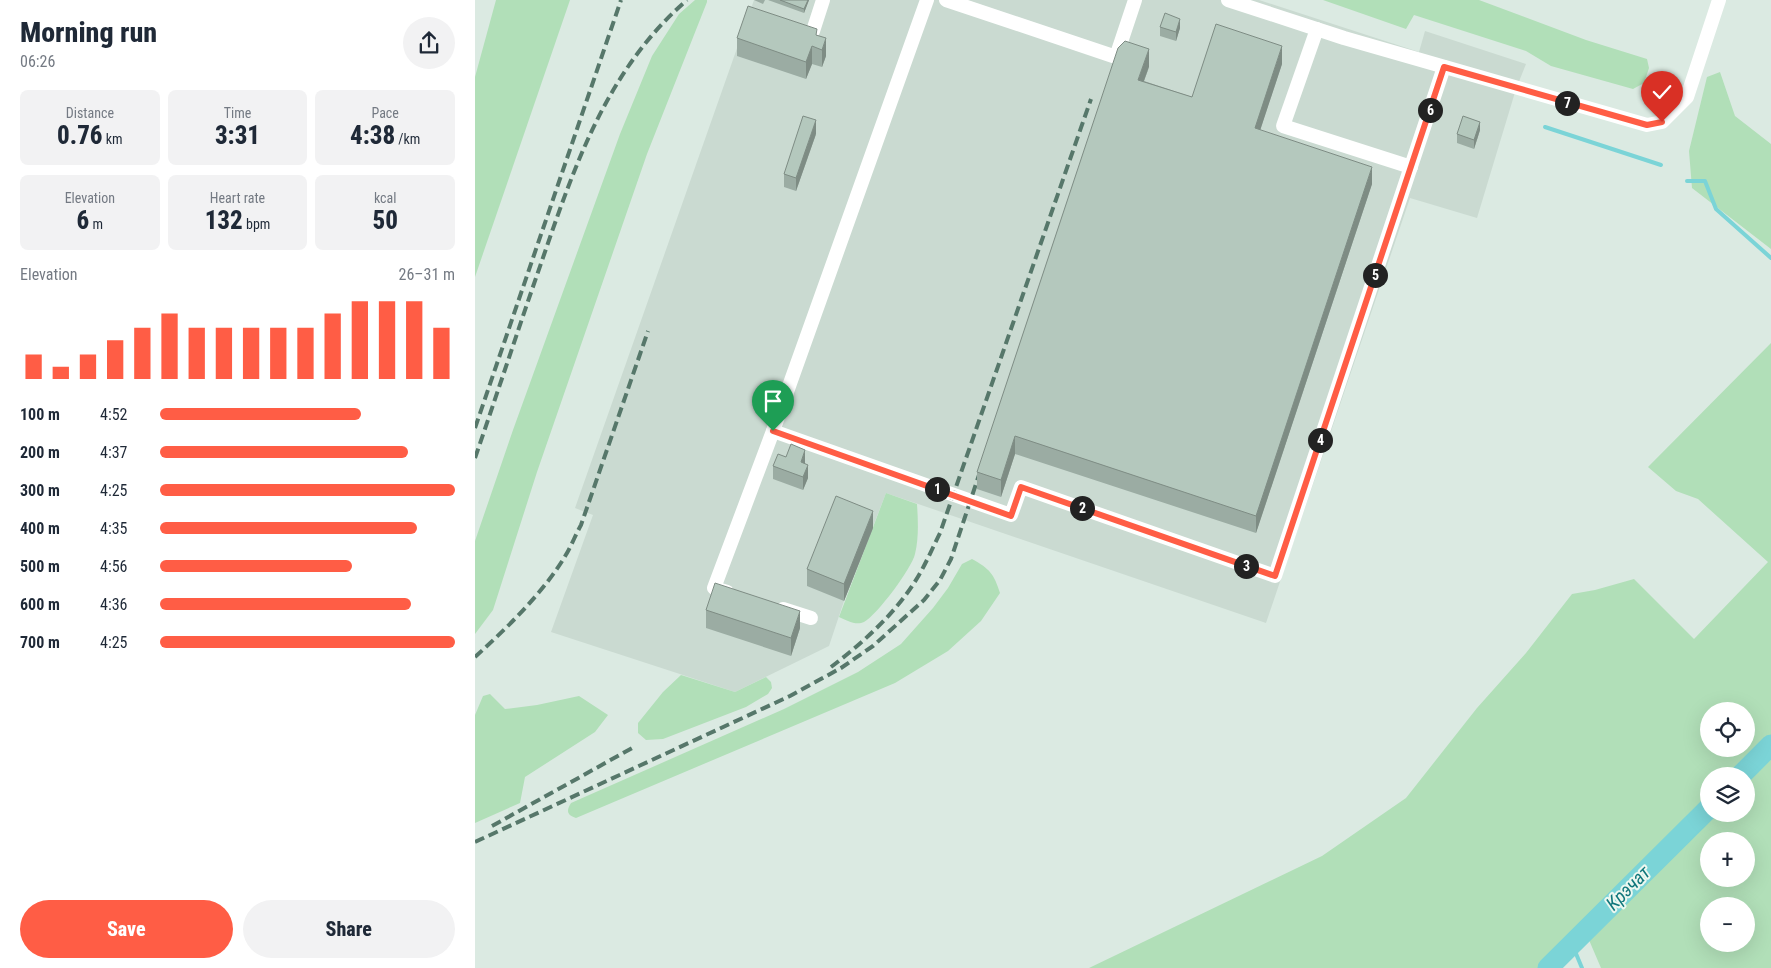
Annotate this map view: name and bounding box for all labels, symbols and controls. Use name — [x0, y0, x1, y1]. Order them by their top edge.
text: Morning run — [20, 16, 157, 49]
button: share — [403, 17, 455, 69]
text: 06:26 — [20, 52, 55, 71]
pin — [1641, 71, 1683, 122]
icon: check — [1648, 78, 1676, 106]
pin: 7 — [1555, 90, 1579, 116]
text: 7 — [1564, 95, 1571, 111]
pin: 6 — [1417, 98, 1443, 122]
text: 6 — [1427, 102, 1434, 118]
text: Distance — [66, 105, 114, 121]
text: Time — [224, 105, 251, 121]
text: Pace — [371, 105, 399, 121]
text: 0.76 — [57, 121, 103, 150]
text: 3:31 — [215, 121, 260, 150]
text: 4:38 — [350, 121, 395, 150]
text: km — [103, 131, 123, 147]
text: /km — [395, 131, 420, 147]
text: Elevation — [65, 190, 115, 206]
text: Heart rate — [210, 190, 265, 206]
text: kcal — [374, 190, 396, 206]
text: 6 — [77, 206, 89, 235]
text: 132 — [205, 206, 243, 235]
text: 50 — [372, 206, 398, 235]
text: m — [89, 216, 103, 232]
text: bpm — [243, 216, 270, 232]
pin: 5 — [1363, 262, 1387, 288]
text: Elevation — [20, 265, 78, 284]
text: 26–31 m — [399, 265, 455, 284]
text: 5 — [1372, 267, 1379, 283]
pin — [752, 380, 794, 431]
icon: arrive — [759, 387, 787, 415]
text: 100 m — [20, 405, 60, 424]
text: 4:52 — [100, 405, 127, 424]
pin: 4 — [1307, 428, 1333, 452]
text: 4 — [1317, 432, 1324, 448]
text: 200 m — [20, 443, 60, 462]
text: 4:37 — [100, 443, 127, 462]
pin: 1 — [925, 476, 949, 502]
text: 300 m — [20, 481, 60, 500]
text: 4:25 — [100, 481, 127, 500]
text: 1 — [934, 481, 941, 497]
pin: 2 — [1069, 496, 1095, 520]
text: 2 — [1079, 500, 1086, 516]
text: 400 m — [20, 519, 60, 538]
text: 4:35 — [100, 519, 127, 538]
pin: 3 — [1233, 554, 1259, 578]
text: 500 m — [20, 557, 60, 576]
text: 4:56 — [100, 557, 127, 576]
text: 3 — [1243, 558, 1250, 574]
text: 600 m — [20, 595, 60, 614]
text: 4:36 — [100, 595, 127, 614]
text: 700 m — [20, 633, 60, 652]
text: 4:25 — [100, 633, 127, 652]
map controls — [1700, 702, 1755, 952]
button: locate — [1700, 702, 1755, 757]
button: layers — [1700, 767, 1755, 822]
button: + — [1700, 832, 1755, 887]
water label: Крэчат — [1601, 860, 1656, 915]
button: − — [1700, 897, 1755, 952]
button: Save — [20, 900, 233, 958]
button: Share — [243, 900, 455, 958]

